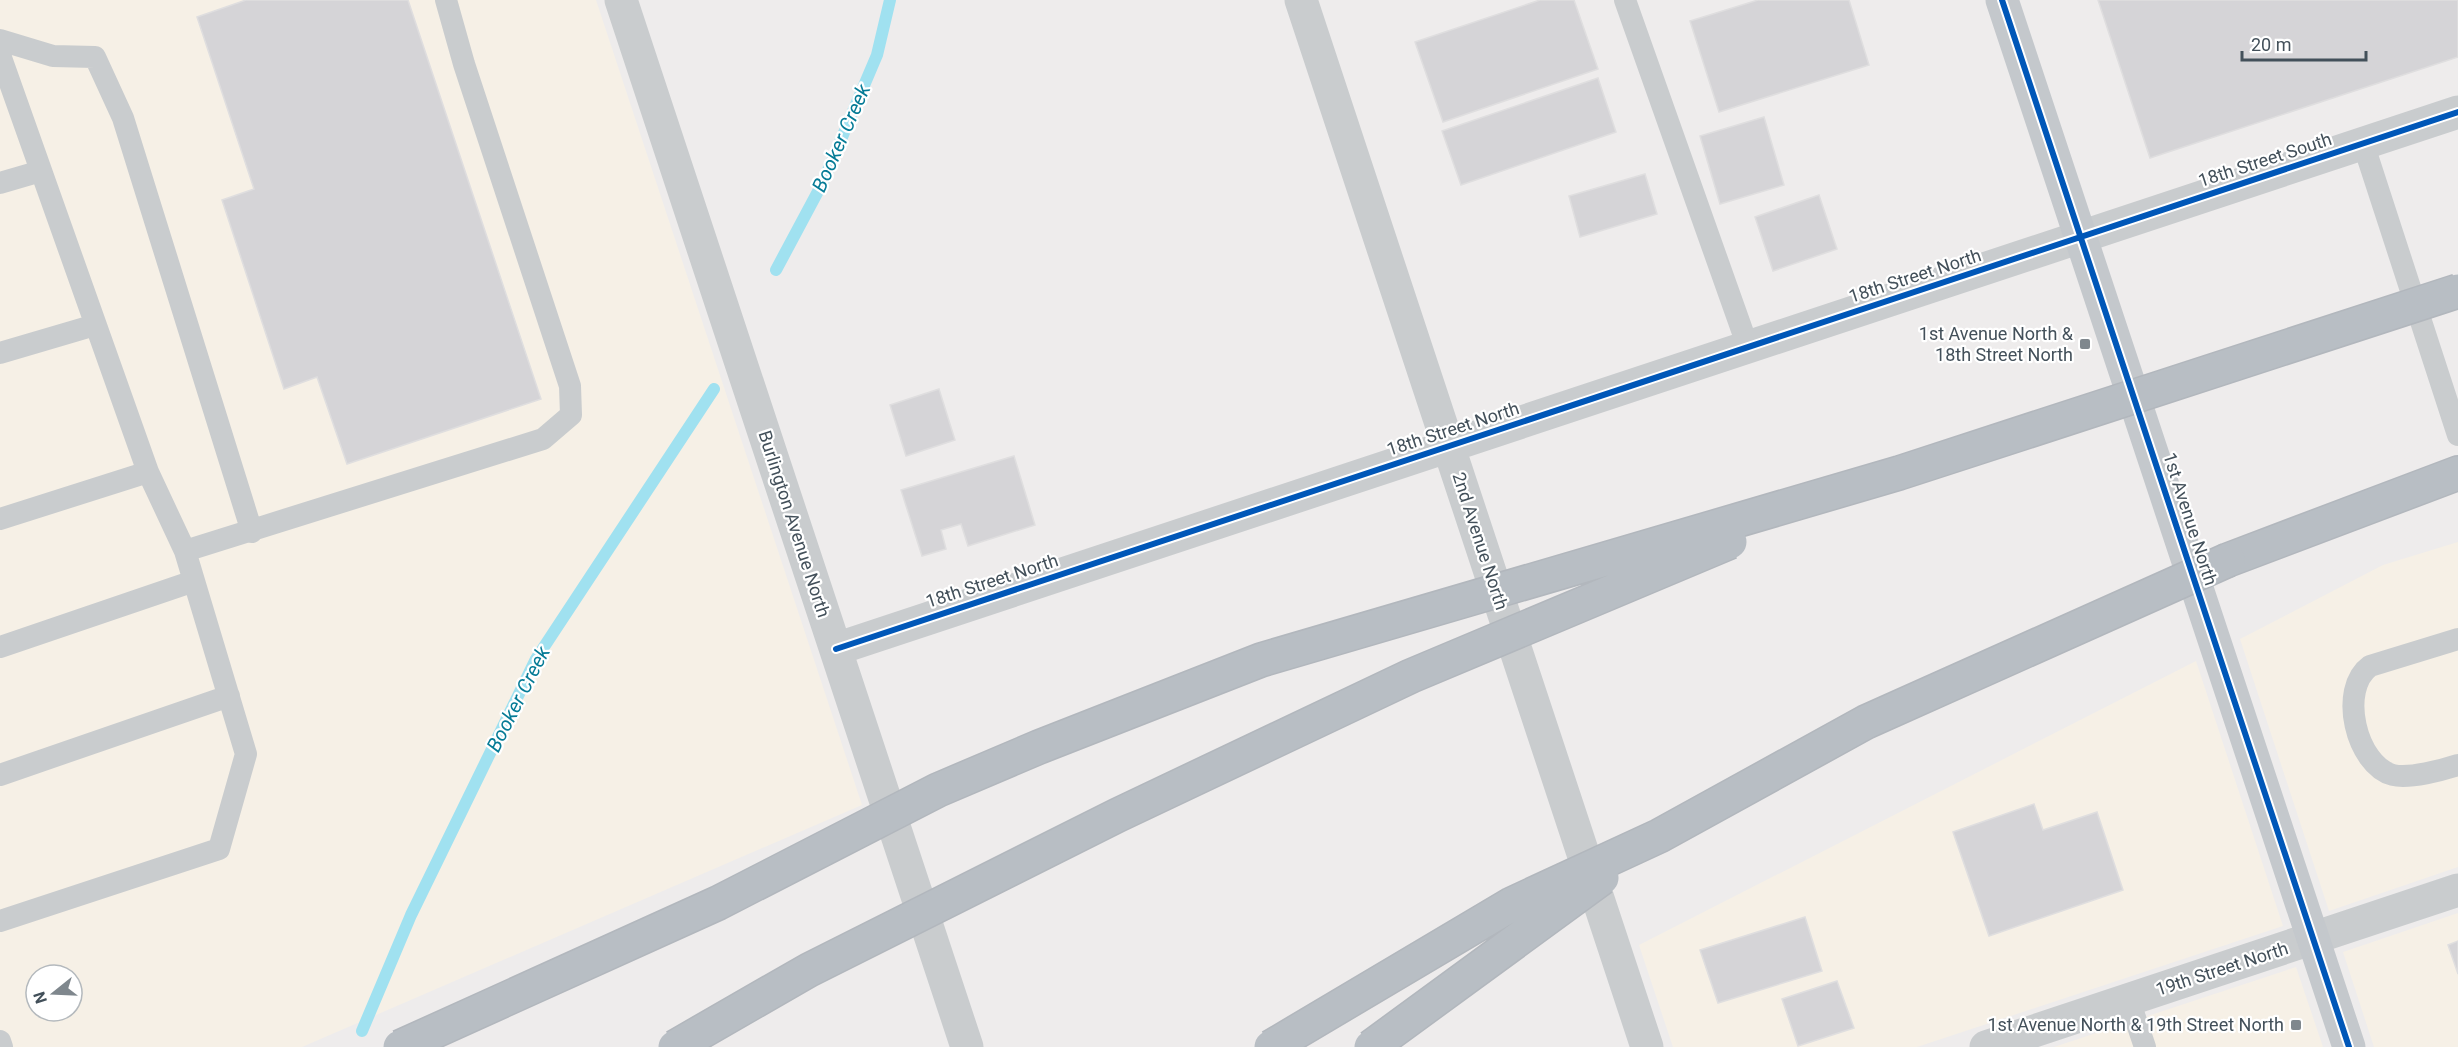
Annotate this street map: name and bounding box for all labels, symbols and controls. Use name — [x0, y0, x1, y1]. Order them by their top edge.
scale bar — [2242, 24, 2366, 62]
text: 20 m — [2251, 34, 2291, 55]
water label: Booker Creek — [807, 80, 876, 195]
street label: 18th Street South — [2195, 128, 2334, 191]
street label: 18th Street North — [1846, 244, 1984, 307]
place label: 1st Avenue North & 18th Street North — [1919, 323, 2074, 365]
marker: 1st Avenue North & 18th Street North — [2078, 337, 2092, 351]
street label: 18th Street North — [1384, 397, 1522, 460]
street label: Burlington Avenue North — [754, 428, 835, 620]
street label: 1st Avenue North — [2159, 450, 2222, 588]
street label: 2nd Avenue North — [1448, 469, 1513, 612]
street label: 18th Street North — [923, 549, 1061, 612]
water label: Booker Creek — [481, 641, 555, 756]
street label: 19th Street North — [2153, 937, 2291, 1000]
north arrow — [24, 963, 84, 1023]
text: N — [29, 989, 51, 1006]
place label: 1st Avenue North & 19th Street North — [1987, 1014, 2284, 1035]
marker: 1st Avenue North & 19th Street North — [2289, 1018, 2303, 1032]

